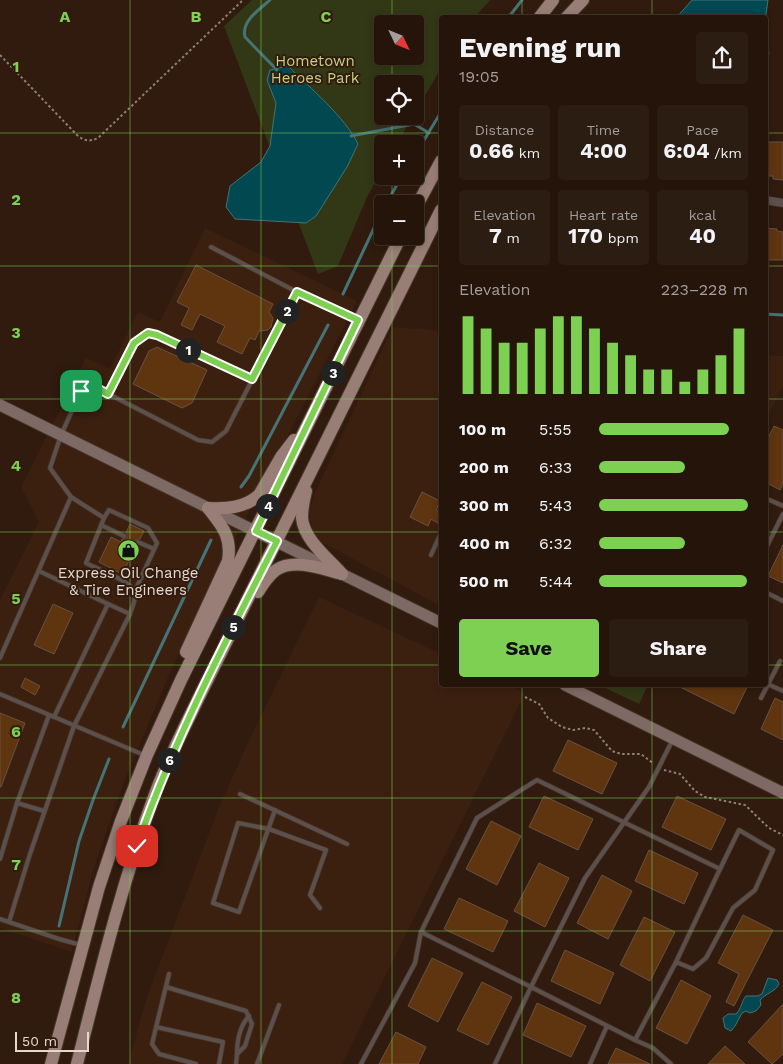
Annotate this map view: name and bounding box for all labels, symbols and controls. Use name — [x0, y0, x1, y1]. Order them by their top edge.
text: A — [60, 7, 71, 26]
text: B — [191, 7, 202, 26]
text: C — [321, 7, 332, 26]
north arrow — [374, 15, 424, 65]
map controls — [374, 15, 424, 245]
text: Evening run — [459, 31, 621, 64]
button: share — [696, 32, 748, 84]
park label: Hometown Heroes Park — [271, 52, 360, 87]
text: 1 — [13, 57, 19, 76]
text: 19:05 — [459, 67, 499, 86]
button: locate — [374, 75, 424, 125]
text: Distance — [475, 122, 534, 138]
text: Time — [587, 122, 620, 138]
text: Pace — [686, 122, 719, 138]
button: + — [374, 135, 424, 185]
text: 0.66 — [469, 138, 514, 163]
text: 4:00 — [580, 138, 627, 163]
text: 6:04 — [663, 138, 710, 163]
text: km — [514, 145, 540, 161]
text: /km — [710, 145, 742, 161]
text: 2 — [11, 190, 21, 209]
button: − — [374, 195, 424, 245]
text: Elevation — [473, 207, 536, 223]
text: Heart rate — [569, 207, 638, 223]
text: kcal — [689, 207, 716, 223]
text: 7 — [489, 223, 502, 248]
text: 170 — [568, 223, 603, 248]
text: 40 — [689, 223, 716, 248]
text: m — [502, 230, 520, 246]
text: bpm — [603, 230, 639, 246]
text: Elevation — [459, 280, 530, 299]
text: 223–228 m — [661, 280, 748, 299]
pin: 2 — [274, 298, 300, 324]
text: 2 — [283, 303, 292, 319]
text: 3 — [11, 323, 21, 342]
pin: 1 — [176, 338, 200, 362]
text: 1 — [185, 342, 192, 358]
pin: 3 — [320, 360, 346, 386]
text: 3 — [329, 365, 338, 381]
pin — [60, 370, 102, 412]
icon: arrive — [67, 377, 95, 405]
text: 100 m — [459, 420, 506, 439]
text: 5:55 — [539, 420, 572, 439]
text: 4 — [11, 456, 21, 475]
text: 200 m — [459, 458, 509, 477]
text: 6:33 — [539, 458, 572, 477]
pin: 4 — [256, 494, 280, 518]
text: 300 m — [459, 496, 509, 515]
text: 5:43 — [539, 496, 572, 515]
text: 4 — [264, 498, 273, 514]
text: 400 m — [459, 534, 510, 553]
text: 6:32 — [539, 534, 572, 553]
shop icon: Express Oil Change & Tire Engineers — [116, 538, 140, 562]
place label: Express Oil Change & Tire Engineers — [58, 564, 198, 599]
text: 500 m — [459, 572, 509, 591]
text: 5:44 — [539, 572, 573, 591]
text: 5 — [11, 589, 21, 608]
pin: 5 — [220, 614, 246, 640]
text: 5 — [229, 619, 238, 635]
button: Save — [459, 619, 599, 677]
button: Share — [609, 619, 748, 677]
text: 6 — [11, 722, 21, 741]
pin: 6 — [156, 748, 182, 772]
text: 6 — [165, 752, 174, 768]
pin — [116, 825, 158, 867]
icon: check — [123, 832, 151, 860]
text: 7 — [11, 855, 21, 874]
text: 8 — [11, 988, 21, 1007]
scale bar — [15, 1029, 89, 1052]
text: 50 m — [22, 1033, 57, 1049]

